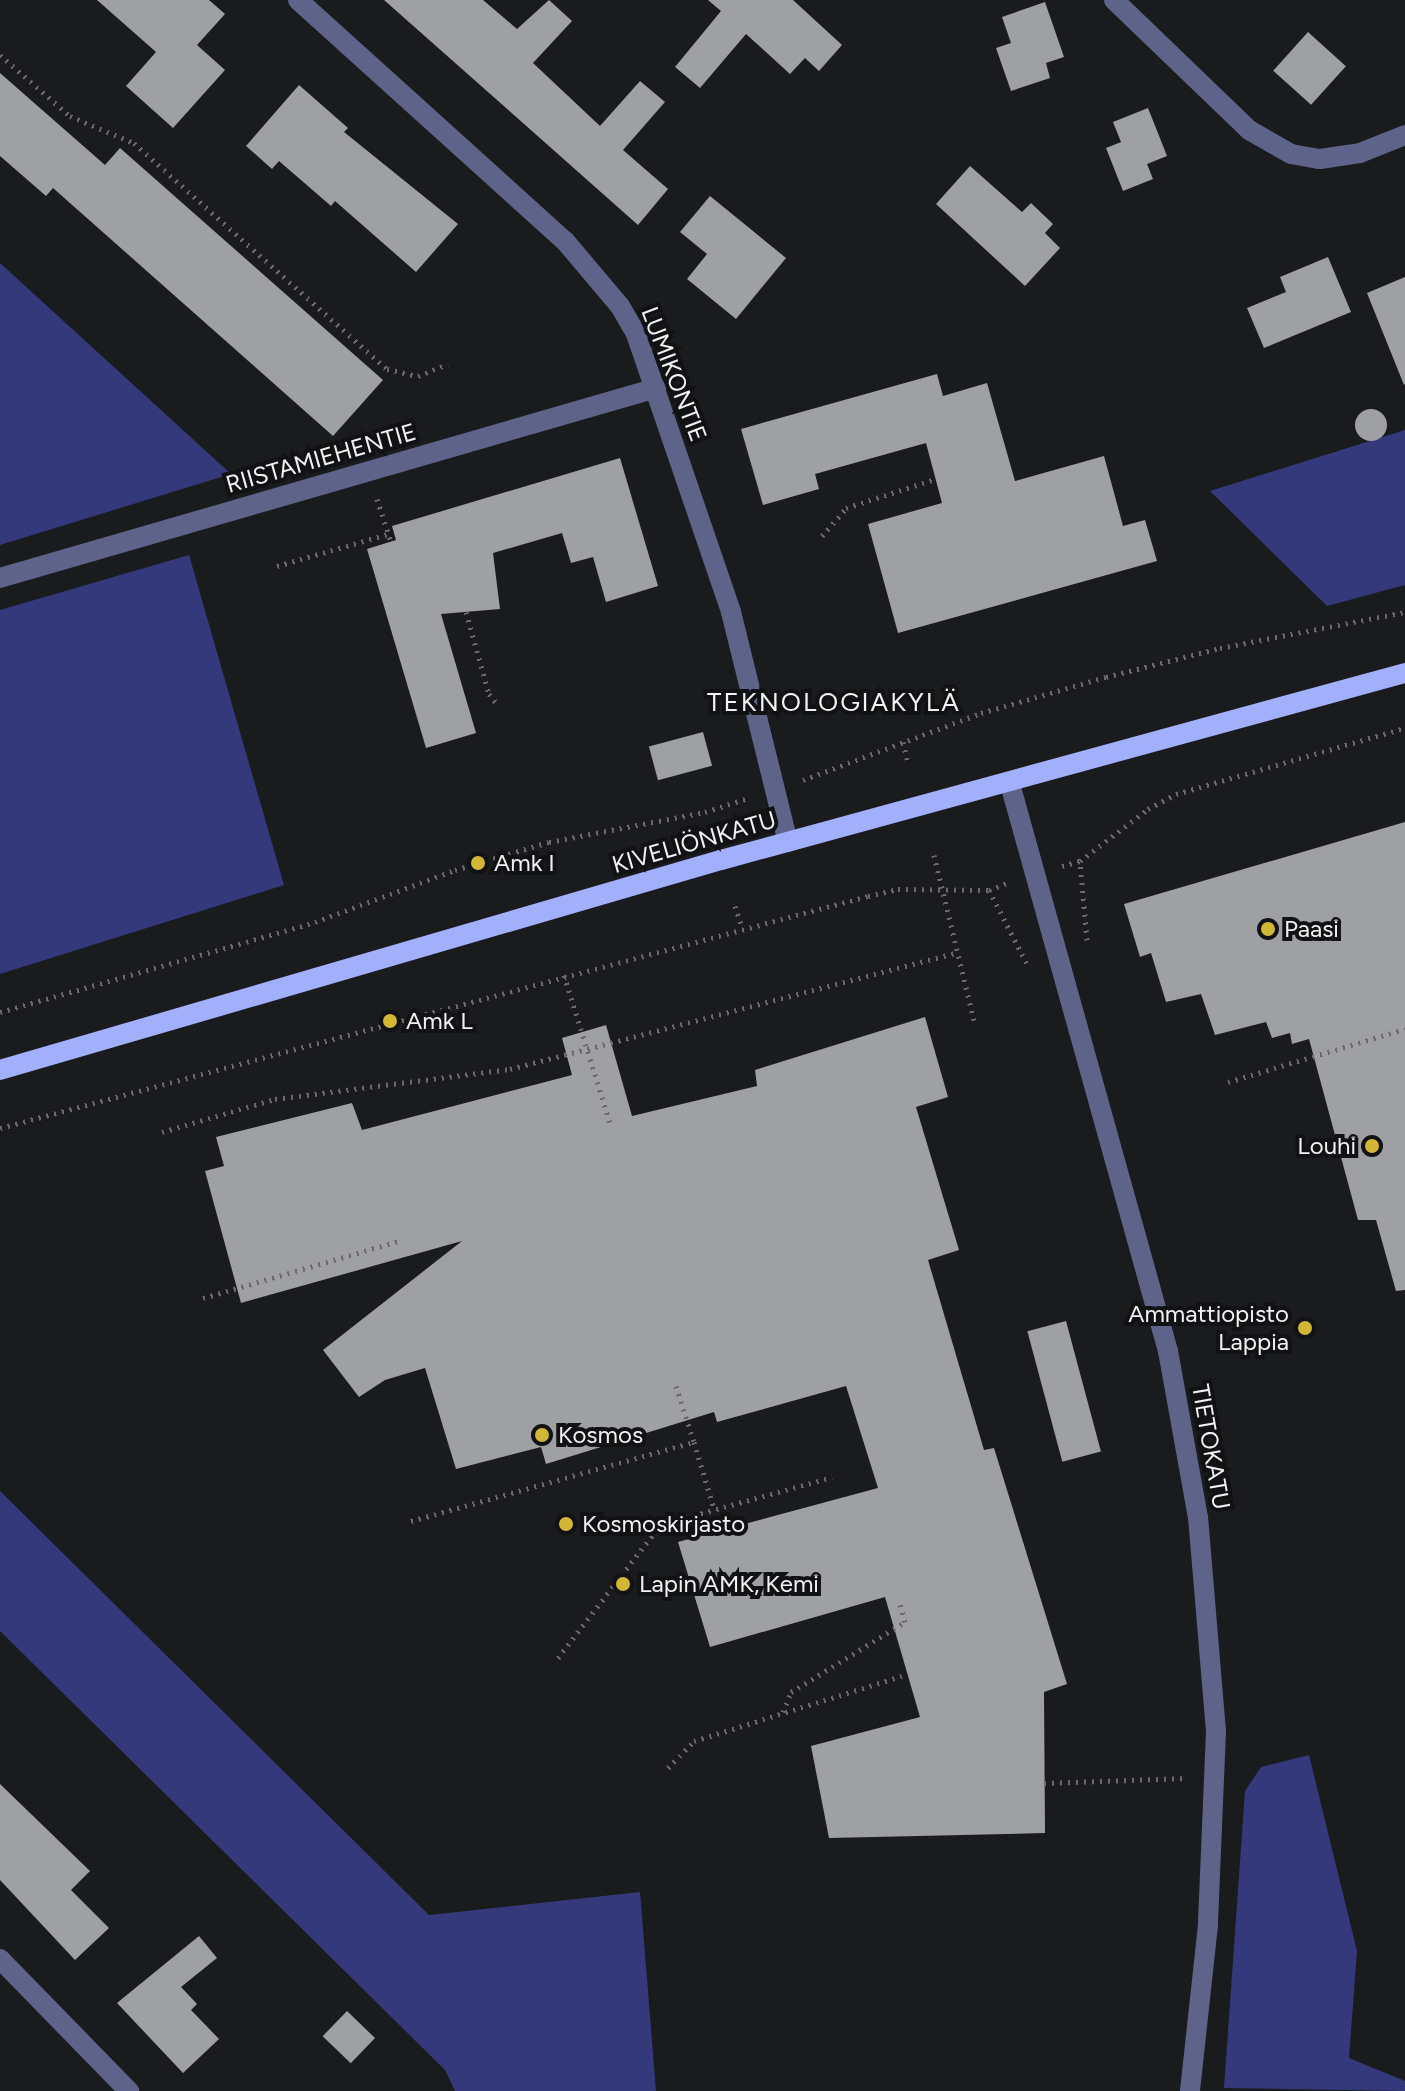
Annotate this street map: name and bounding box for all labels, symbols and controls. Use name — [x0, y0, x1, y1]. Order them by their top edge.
street label: LUMIKONTIE — [635, 303, 713, 445]
street label: RIISTAMIEHENTIE — [223, 417, 419, 499]
district label: TEKNOLOGIAKYLÄ — [707, 687, 961, 719]
street label: KIVELIÖNKATU — [609, 805, 779, 879]
place label: Amk I — [494, 849, 555, 877]
marker: Amk I — [469, 854, 487, 872]
place label: Paasi — [1284, 915, 1339, 943]
marker: Paasi — [1259, 920, 1277, 938]
place label: Amk L — [406, 1007, 473, 1035]
marker: Amk L — [381, 1012, 399, 1030]
place label: Louhi — [1297, 1132, 1356, 1160]
marker: Louhi — [1363, 1137, 1381, 1155]
place label: Ammattiopisto Lappia — [1128, 1300, 1289, 1356]
marker: Ammattiopisto Lappia — [1296, 1319, 1314, 1337]
street label: TIETOKATU — [1186, 1382, 1236, 1512]
place label: Kosmos — [558, 1421, 643, 1449]
marker: Kosmos — [533, 1426, 551, 1444]
place label: Kosmoskirjasto — [582, 1510, 745, 1538]
marker: Kosmoskirjasto — [557, 1515, 575, 1533]
place label: Lapin AMK, Kemi — [639, 1570, 819, 1598]
marker: Lapin AMK, Kemi — [614, 1575, 632, 1593]

